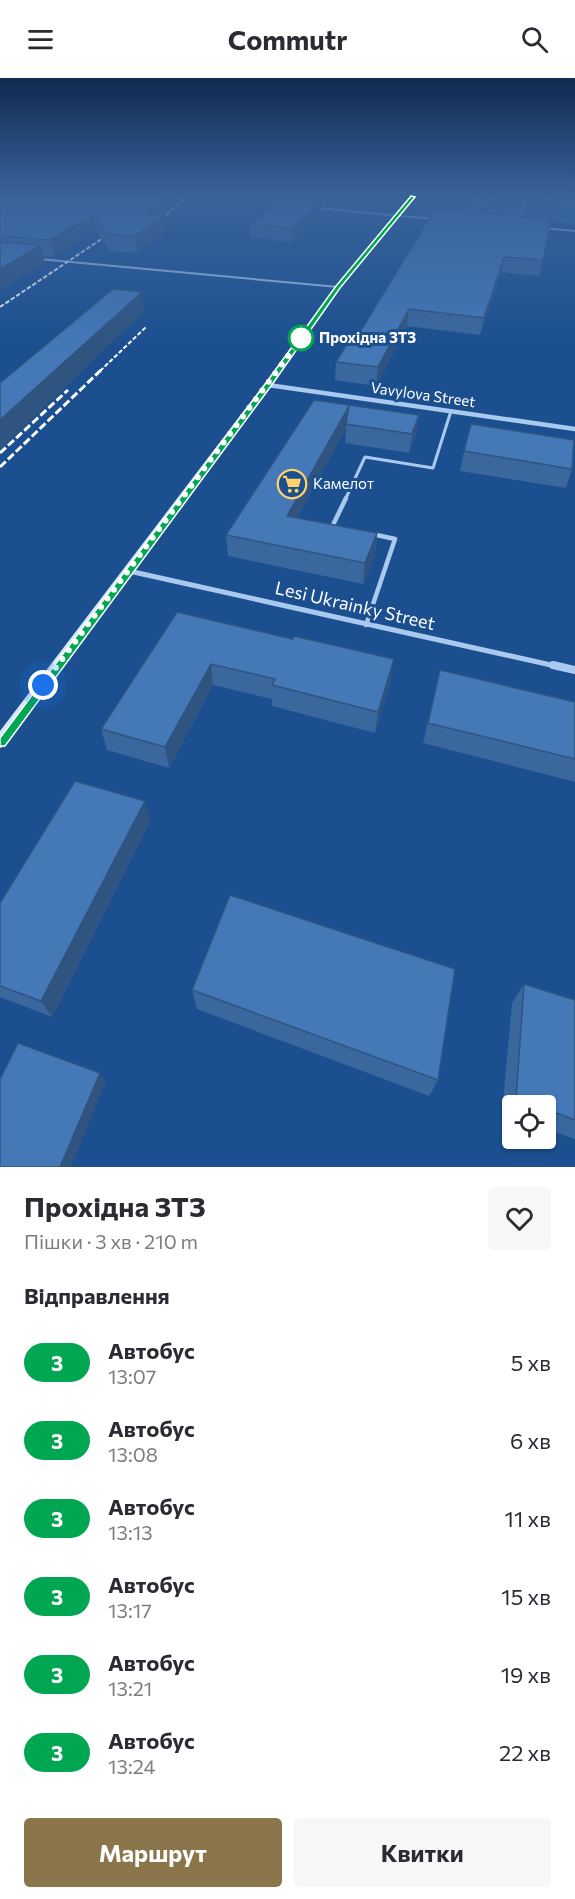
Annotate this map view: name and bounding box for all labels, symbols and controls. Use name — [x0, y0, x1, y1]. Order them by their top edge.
icon: menu — [24, 23, 57, 56]
text: Commutr — [228, 23, 347, 56]
icon: search — [518, 23, 551, 56]
marker: Прохідна ЗТЗ — [288, 325, 314, 351]
place label: Прохідна ЗТЗ — [319, 328, 416, 346]
street label: Vavylova Street — [369, 378, 477, 410]
supermarket icon: Камелот — [276, 468, 308, 500]
place label: Камелот — [313, 474, 374, 492]
street label: Lesi Ukrainky Street — [273, 576, 437, 634]
your location — [28, 670, 58, 700]
map controls — [502, 1095, 556, 1149]
button: locate — [502, 1095, 556, 1149]
button: heart — [488, 1187, 551, 1250]
text: Прохідна ЗТЗ — [24, 1189, 205, 1223]
text: Пішки · 3 хв · 210 m — [24, 1229, 198, 1253]
text: Відправлення — [24, 1282, 170, 1309]
text: Автобус — [108, 1337, 195, 1364]
text: 5 хв — [511, 1349, 551, 1376]
text: 3 — [51, 1350, 63, 1375]
text: 13:07 — [108, 1364, 156, 1388]
text: Автобус — [108, 1415, 195, 1442]
text: 6 хв — [510, 1427, 551, 1454]
text: 3 — [51, 1428, 63, 1453]
text: 13:08 — [108, 1442, 158, 1466]
text: Автобус — [108, 1493, 195, 1520]
text: 11 хв — [505, 1505, 551, 1532]
text: 3 — [51, 1506, 63, 1531]
text: 13:13 — [108, 1520, 153, 1544]
text: Автобус — [108, 1571, 195, 1598]
text: 15 хв — [501, 1583, 551, 1610]
text: 3 — [51, 1584, 63, 1609]
text: 13:17 — [108, 1598, 152, 1622]
text: Автобус — [108, 1649, 195, 1676]
text: 19 хв — [501, 1661, 551, 1688]
text: 3 — [51, 1662, 63, 1687]
text: 13:21 — [108, 1676, 152, 1700]
text: Автобус — [108, 1727, 195, 1754]
text: 22 хв — [499, 1739, 551, 1766]
text: 3 — [51, 1740, 63, 1765]
text: 13:24 — [108, 1754, 155, 1778]
button: Маршрут — [24, 1818, 282, 1887]
button: Квитки — [294, 1818, 551, 1887]

